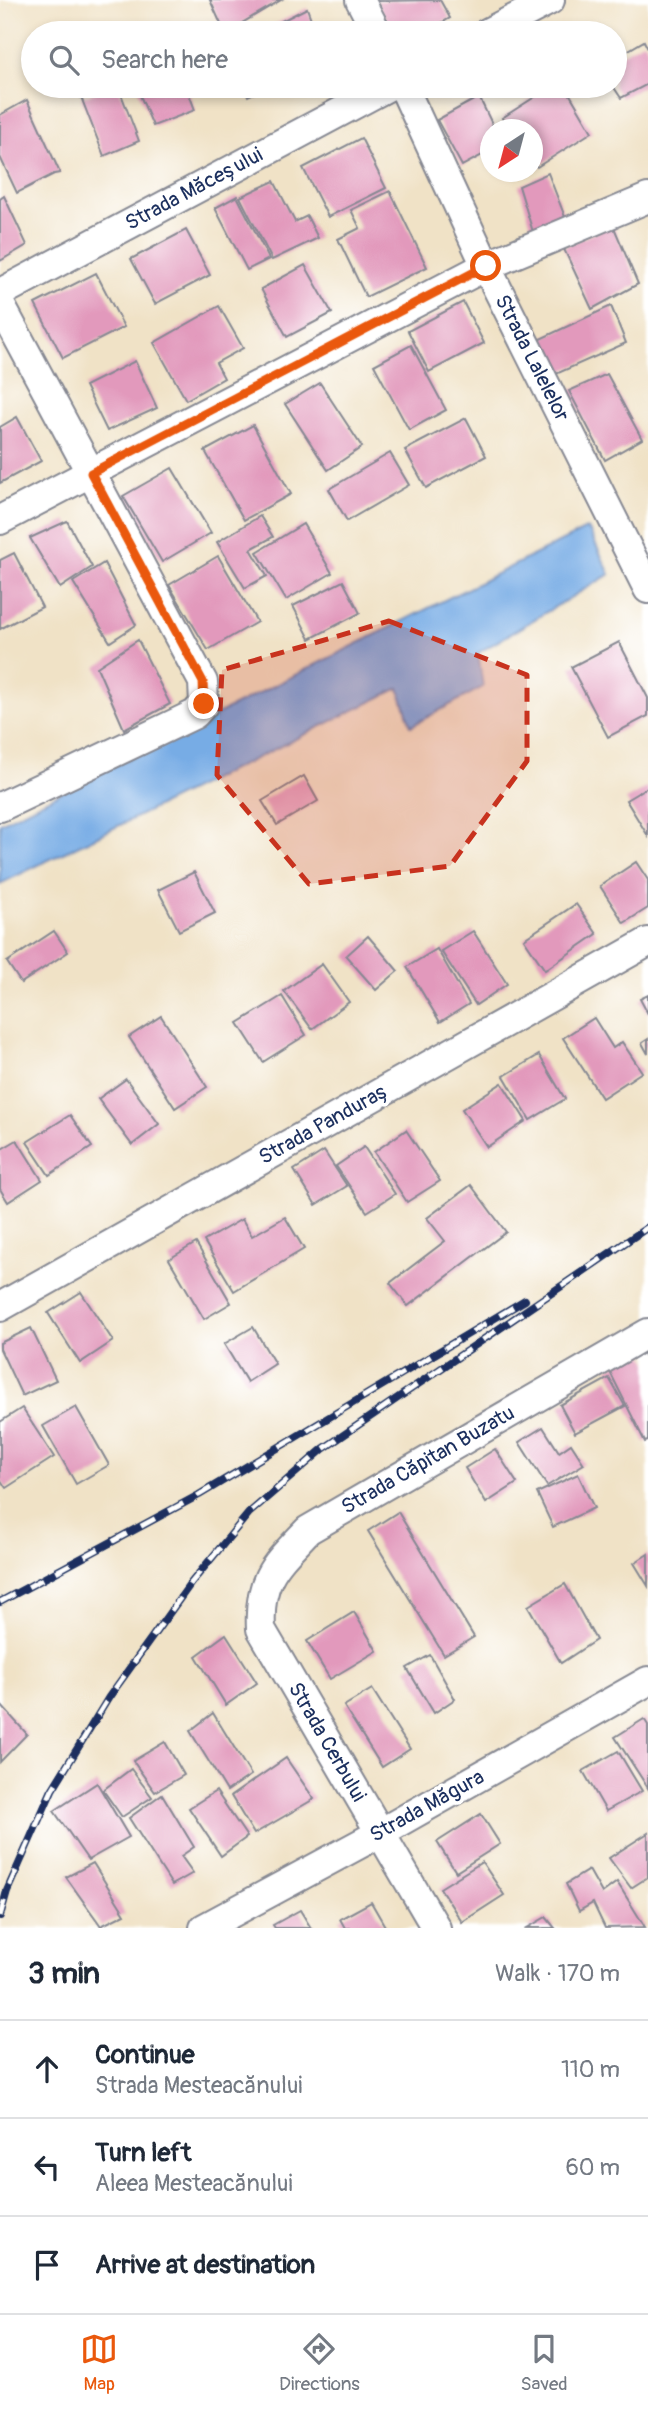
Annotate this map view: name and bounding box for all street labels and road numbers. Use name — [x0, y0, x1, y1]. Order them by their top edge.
street label: Strada Măceșului — [121, 141, 268, 237]
street label: Strada Lalelelor — [488, 290, 576, 426]
street label: Strada Panduraș — [254, 1077, 394, 1171]
street label: Strada Căpitan Buzatu — [337, 1399, 519, 1521]
street label: Strada Cerbului — [282, 1677, 372, 1807]
street label: Strada Măgura — [365, 1763, 489, 1849]

